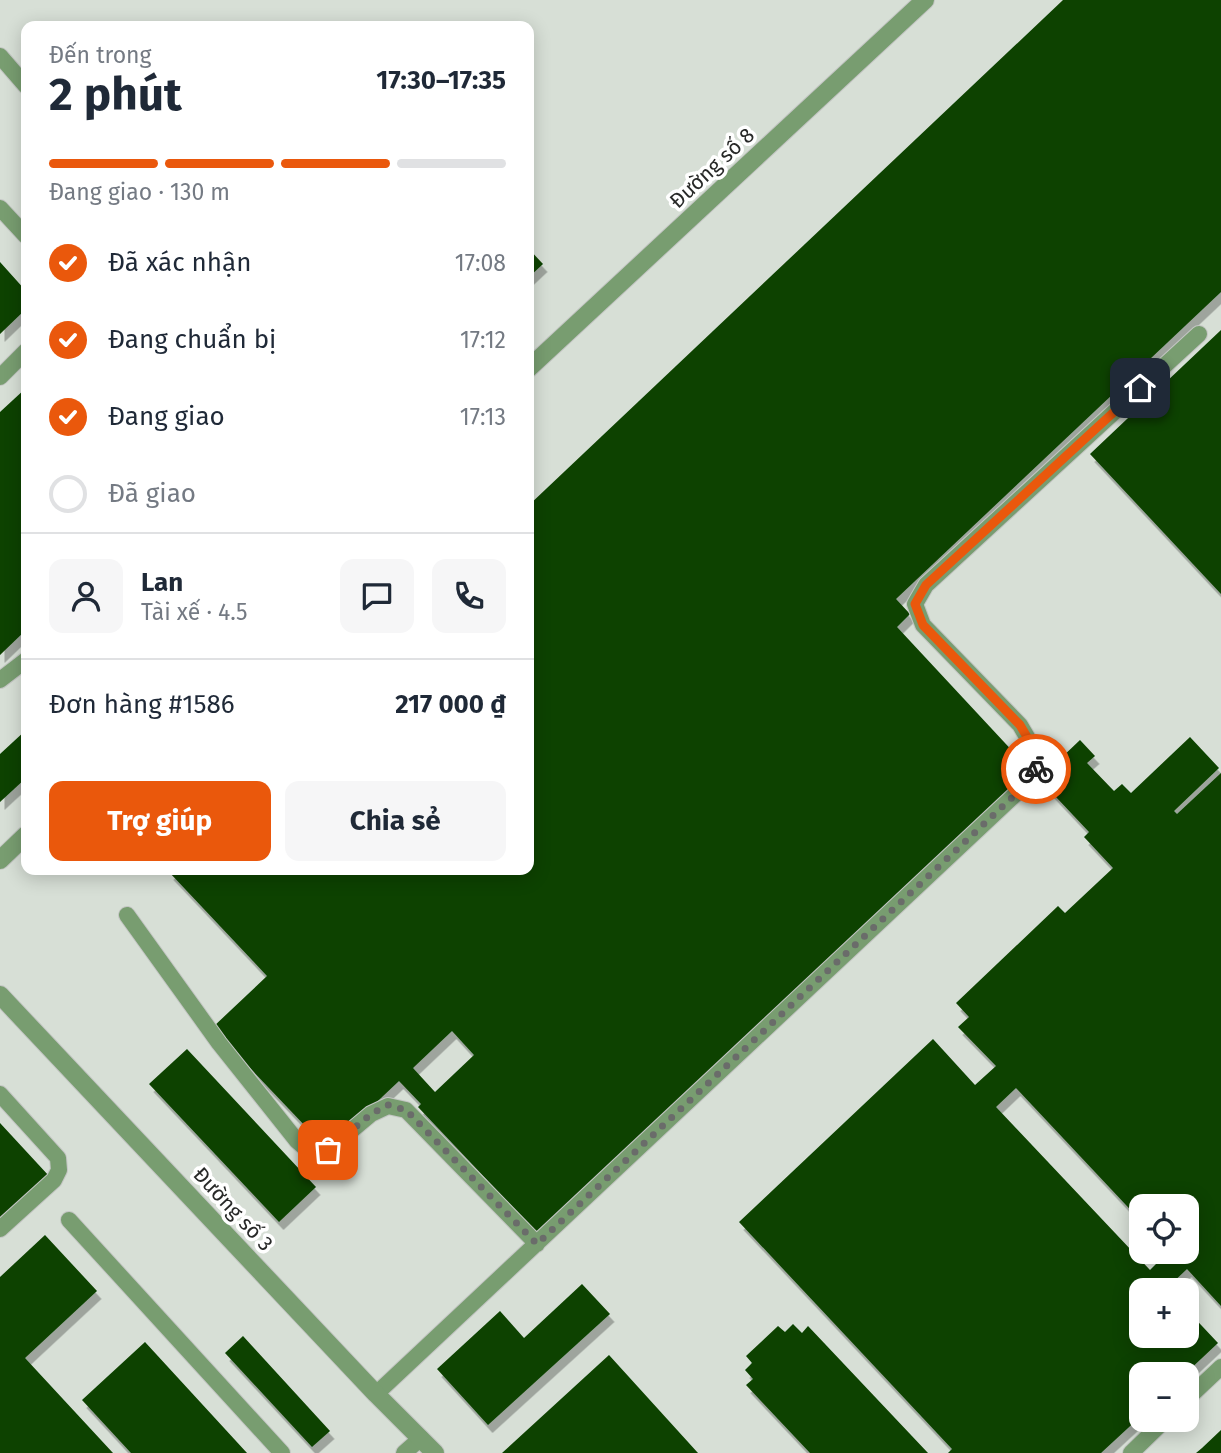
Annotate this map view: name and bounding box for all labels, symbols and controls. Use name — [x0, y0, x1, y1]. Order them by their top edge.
text: Đến trong — [49, 41, 152, 69]
text: 17:30–17:35 — [376, 65, 506, 96]
text: 2 phút — [49, 67, 182, 122]
street label: Đường số 8 — [664, 122, 760, 214]
text: Đang giao · 130 m — [49, 178, 230, 206]
icon: check — [49, 244, 87, 282]
text: Đã xác nhận — [108, 247, 251, 278]
text: 17:08 — [455, 249, 506, 277]
icon: check — [49, 321, 87, 359]
text: Đang chuẩn bị — [108, 324, 276, 355]
text: 17:12 — [460, 326, 506, 354]
pin — [1110, 358, 1170, 418]
icon: home — [1121, 369, 1159, 407]
icon: check — [49, 398, 87, 436]
text: Đang giao — [108, 401, 225, 432]
text: 17:13 — [460, 403, 506, 431]
text: Đã giao — [108, 478, 196, 509]
button: person — [49, 559, 123, 633]
button: chat — [340, 559, 414, 633]
button: phone — [432, 559, 506, 633]
text: Lan — [141, 567, 183, 598]
text: Tài xế · 4.5 — [141, 598, 248, 626]
text: Đơn hàng #1586 — [49, 689, 235, 720]
text: 217 000 ₫ — [395, 689, 506, 720]
courier — [1001, 734, 1071, 804]
icon: bike — [1017, 750, 1055, 788]
button: Trợ giúp — [49, 781, 271, 861]
button: Chia sẻ — [285, 781, 506, 861]
pin — [298, 1120, 358, 1180]
icon: bag — [309, 1131, 347, 1169]
street label: Đường số 3 — [188, 1162, 278, 1256]
map controls — [1129, 1194, 1199, 1432]
button: locate — [1129, 1194, 1199, 1264]
button: + — [1129, 1278, 1199, 1348]
button: − — [1129, 1362, 1199, 1432]

